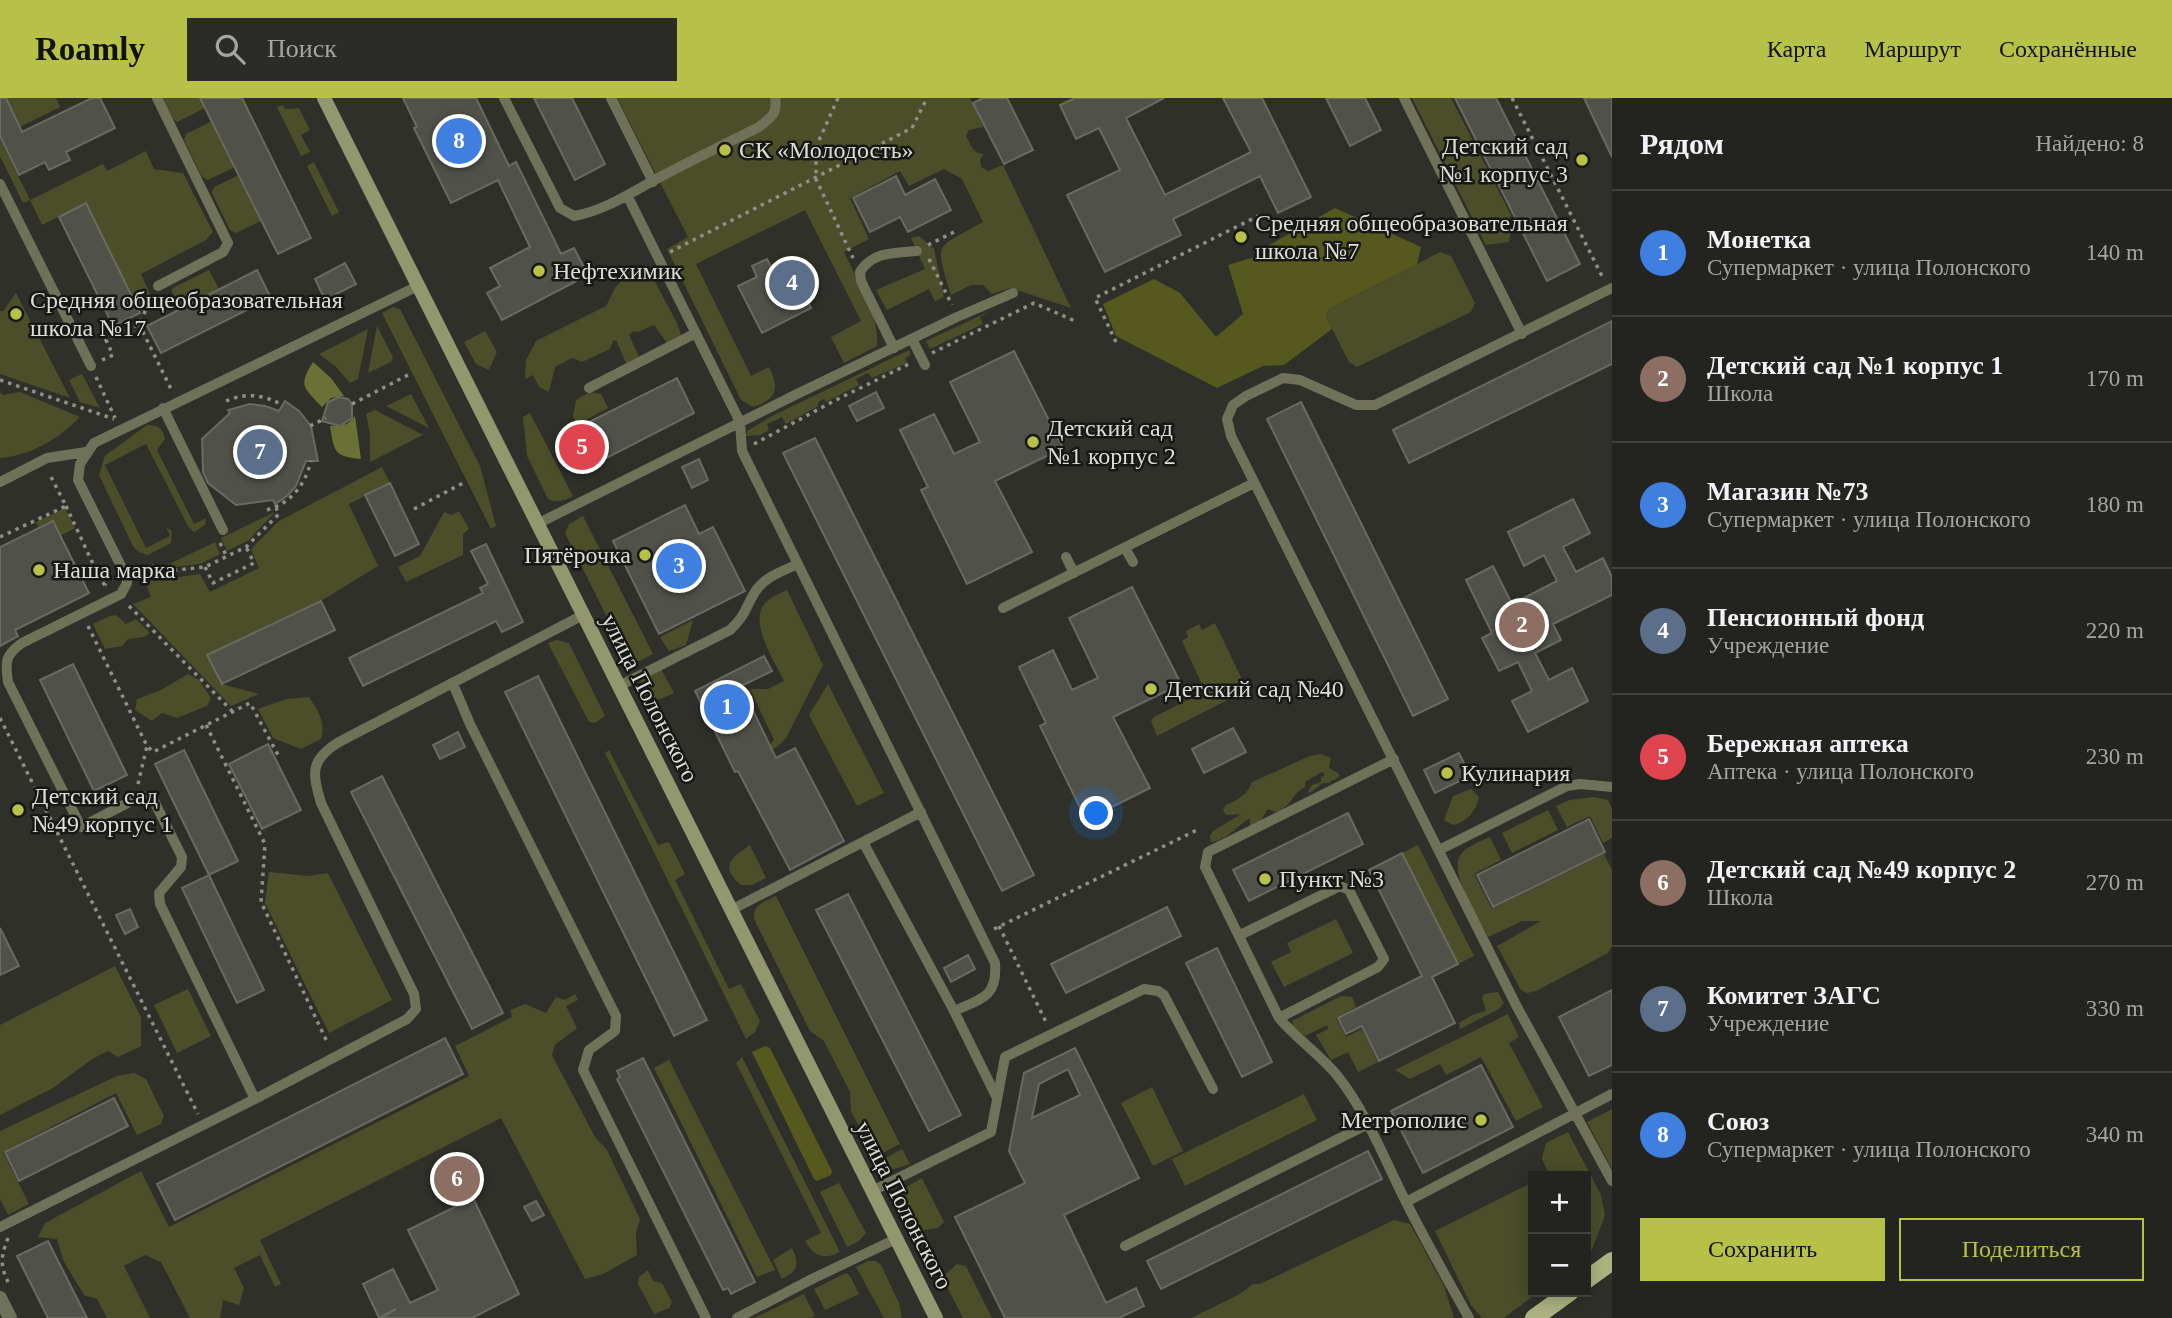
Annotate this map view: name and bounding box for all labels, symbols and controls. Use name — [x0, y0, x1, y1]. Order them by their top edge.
search box — [187, 18, 677, 81]
icon: search — [211, 30, 249, 68]
text: Roamly — [35, 31, 145, 67]
text: Поиск — [267, 34, 337, 63]
text: Карта — [1767, 36, 1826, 62]
text: Маршрут — [1864, 36, 1961, 62]
text: Сохранённые — [1999, 36, 2137, 62]
pin: 8 — [436, 115, 482, 167]
text: Рядом — [1640, 127, 1724, 160]
text: Найдено: 8 — [2036, 131, 2144, 156]
place label: Детский сад №1 корпус 3 — [1439, 133, 1568, 187]
place label: СК «Молодость» — [739, 137, 914, 163]
marker: СК «Молодость» — [717, 142, 733, 158]
marker: Детский сад №1 корпус 3 — [1574, 152, 1590, 168]
place label: Средняя общеобразовательная школа №7 — [1255, 210, 1568, 264]
text: Монетка — [1707, 225, 1811, 254]
marker: Средняя общеобразовательная школа №7 — [1233, 229, 1249, 245]
text: 1 — [1657, 240, 1669, 265]
text: 140 m — [2086, 240, 2144, 265]
text: Супермаркет · улица Полонского — [1707, 255, 2031, 280]
pin: 4 — [769, 257, 815, 309]
place label: Нефтехимик — [553, 258, 683, 284]
marker: Нефтехимик — [531, 263, 547, 279]
place label: Средняя общеобразовательная школа №17 — [30, 287, 343, 341]
marker: Средняя общеобразовательная школа №17 — [8, 306, 24, 322]
text: Детский сад №1 корпус 1 — [1707, 351, 2003, 380]
text: 2 — [1657, 366, 1669, 391]
text: 170 m — [2086, 366, 2144, 391]
text: Школа — [1707, 381, 1773, 406]
place label: Детский сад №1 корпус 2 — [1047, 415, 1176, 469]
pin: 5 — [559, 421, 605, 473]
pin: 7 — [237, 426, 283, 478]
marker: Детский сад №1 корпус 2 — [1025, 434, 1041, 450]
text: Магазин №73 — [1707, 477, 1868, 506]
text: 3 — [1657, 492, 1669, 517]
text: 180 m — [2086, 492, 2144, 517]
text: Супермаркет · улица Полонского — [1707, 507, 2031, 532]
pin: 3 — [656, 540, 702, 592]
place label: Пятёрочка — [524, 542, 631, 568]
marker: Пятёрочка — [637, 547, 653, 563]
place label: Наша марка — [53, 557, 176, 583]
marker: Наша марка — [31, 562, 47, 578]
pin: 2 — [1499, 599, 1545, 651]
text: Пенсионный фонд — [1707, 603, 1924, 632]
street label: улица Полонского — [596, 609, 704, 787]
text: 4 — [1657, 618, 1669, 643]
text: 220 m — [2086, 618, 2144, 643]
text: Учреждение — [1707, 633, 1829, 658]
place label: Детский сад №40 — [1165, 676, 1344, 702]
pin: 1 — [704, 681, 750, 733]
marker: Детский сад №40 — [1143, 681, 1159, 697]
text: Бережная аптека — [1707, 729, 1909, 758]
text: 5 — [1657, 744, 1669, 769]
text: 230 m — [2086, 744, 2144, 769]
text: Аптека · улица Полонского — [1707, 759, 1974, 784]
place label: Кулинария — [1461, 760, 1570, 786]
marker: Кулинария — [1439, 765, 1455, 781]
place label: Детский сад №49 корпус 1 — [32, 783, 173, 837]
your location — [1079, 796, 1113, 830]
marker: Детский сад №49 корпус 1 — [10, 802, 26, 818]
text: Детский сад №49 корпус 2 — [1707, 855, 2016, 884]
place label: Пункт №3 — [1279, 866, 1384, 892]
text: 6 — [1657, 870, 1669, 895]
text: 270 m — [2086, 870, 2144, 895]
marker: Пункт №3 — [1257, 871, 1273, 887]
text: Школа — [1707, 885, 1773, 910]
text: Комитет ЗАГС — [1707, 981, 1881, 1010]
text: 7 — [1657, 996, 1669, 1021]
text: 330 m — [2086, 996, 2144, 1021]
text: Учреждение — [1707, 1011, 1829, 1036]
place label: Метрополис — [1341, 1107, 1467, 1133]
text: Союз — [1707, 1107, 1769, 1136]
marker: Метрополис — [1473, 1112, 1489, 1128]
street label: улица Полонского — [850, 1116, 958, 1294]
text: 8 — [1657, 1122, 1669, 1147]
text: 340 m — [2086, 1122, 2144, 1147]
text: Супермаркет · улица Полонского — [1707, 1137, 2031, 1162]
pin: 6 — [434, 1153, 480, 1205]
map controls — [1528, 1171, 1591, 1297]
button: + — [1528, 1171, 1591, 1234]
button: Сохранить — [1640, 1218, 1885, 1281]
button: Поделиться — [1899, 1218, 2144, 1281]
button: − — [1528, 1234, 1591, 1297]

